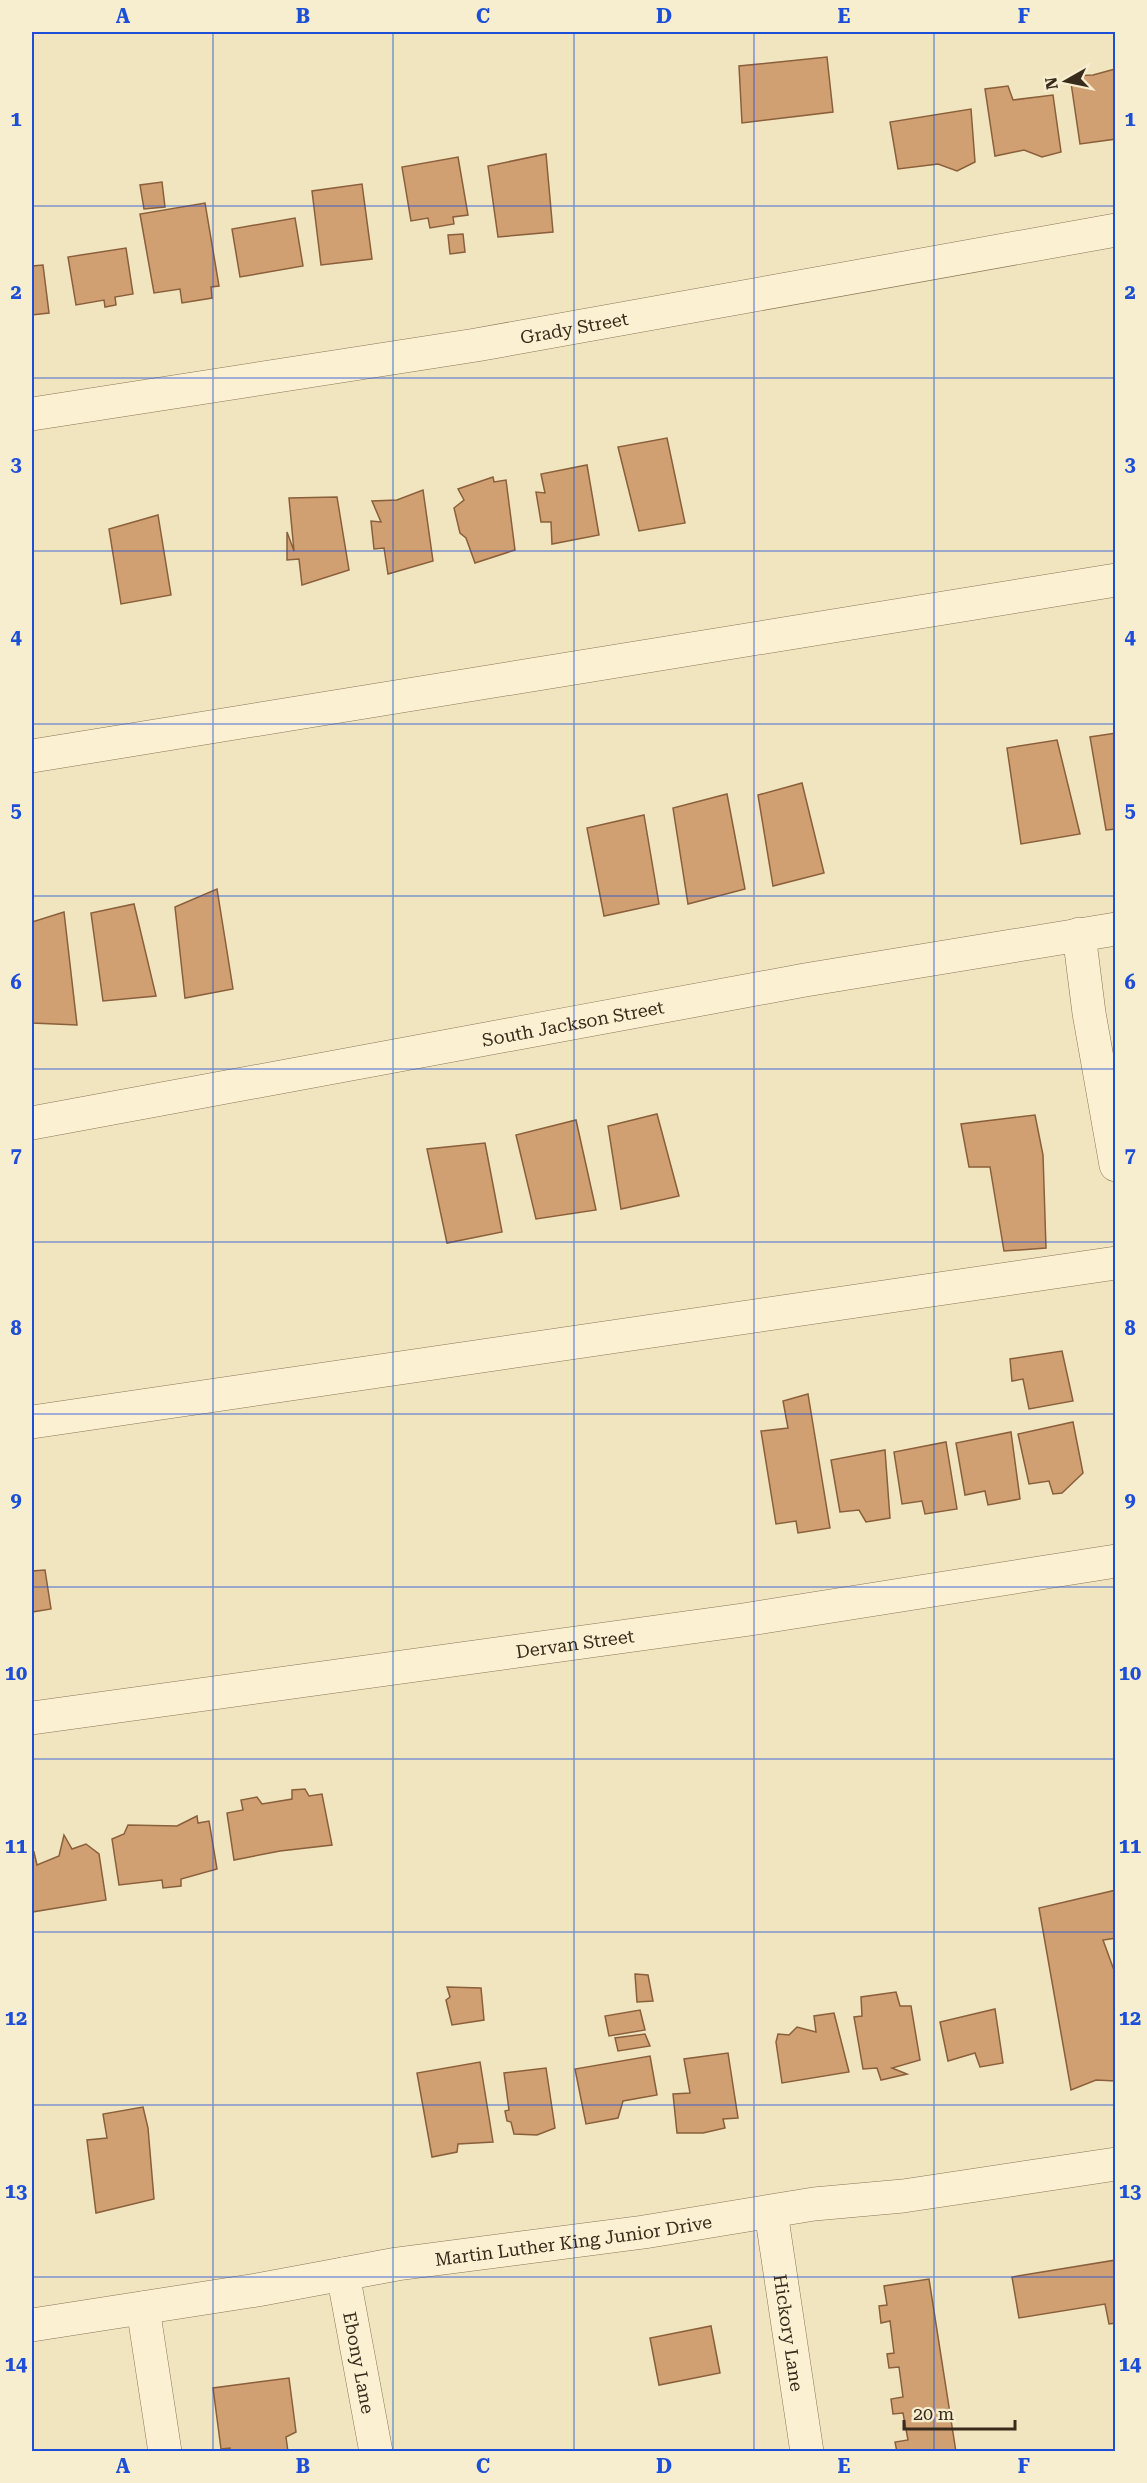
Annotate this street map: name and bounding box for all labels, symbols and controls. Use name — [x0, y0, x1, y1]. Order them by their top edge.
text: A — [116, 4, 131, 28]
text: B — [296, 4, 310, 28]
text: C — [476, 4, 490, 28]
text: D — [656, 4, 672, 28]
text: E — [838, 4, 851, 28]
text: F — [1018, 4, 1030, 28]
north arrow — [1036, 51, 1096, 111]
text: N — [1041, 76, 1062, 91]
text: 1 — [10, 107, 22, 131]
text: 1 — [1124, 107, 1136, 131]
text: 2 — [10, 280, 22, 304]
text: 2 — [1124, 280, 1136, 304]
street label: Grady Street — [518, 307, 630, 347]
text: 3 — [10, 452, 22, 476]
text: 3 — [1124, 452, 1136, 476]
text: 4 — [10, 625, 22, 649]
text: 4 — [1124, 625, 1136, 649]
text: 5 — [10, 798, 22, 822]
text: 5 — [1124, 798, 1136, 822]
text: 6 — [10, 970, 22, 994]
text: 6 — [1124, 970, 1136, 994]
street label: South Jackson Street — [480, 996, 666, 1050]
text: 7 — [10, 1143, 22, 1167]
text: 7 — [1124, 1143, 1136, 1167]
text: 8 — [10, 1316, 22, 1340]
text: 8 — [1124, 1316, 1136, 1340]
text: 9 — [10, 1488, 22, 1512]
text: 9 — [1124, 1488, 1136, 1512]
street label: Dervan Street — [514, 1625, 636, 1662]
text: 10 — [5, 1661, 27, 1685]
text: 10 — [1119, 1661, 1141, 1685]
text: 11 — [5, 1834, 27, 1858]
text: 11 — [1119, 1834, 1141, 1858]
text: 12 — [5, 2006, 27, 2030]
text: 12 — [1119, 2006, 1141, 2030]
text: 13 — [5, 2179, 27, 2203]
text: 13 — [1119, 2179, 1141, 2203]
street label: Martin Luther King Junior Drive — [433, 2210, 714, 2270]
street label: Hickory Lane — [770, 2273, 808, 2393]
street label: Ebony Lane — [340, 2310, 379, 2415]
text: 14 — [5, 2352, 28, 2376]
text: 14 — [1119, 2352, 1142, 2376]
scale bar — [904, 2393, 1015, 2431]
text: 20 m — [913, 2403, 954, 2424]
text: A — [116, 2454, 131, 2478]
text: B — [296, 2454, 310, 2478]
text: C — [476, 2454, 490, 2478]
text: D — [656, 2454, 672, 2478]
text: E — [838, 2454, 851, 2478]
text: F — [1018, 2454, 1030, 2478]

